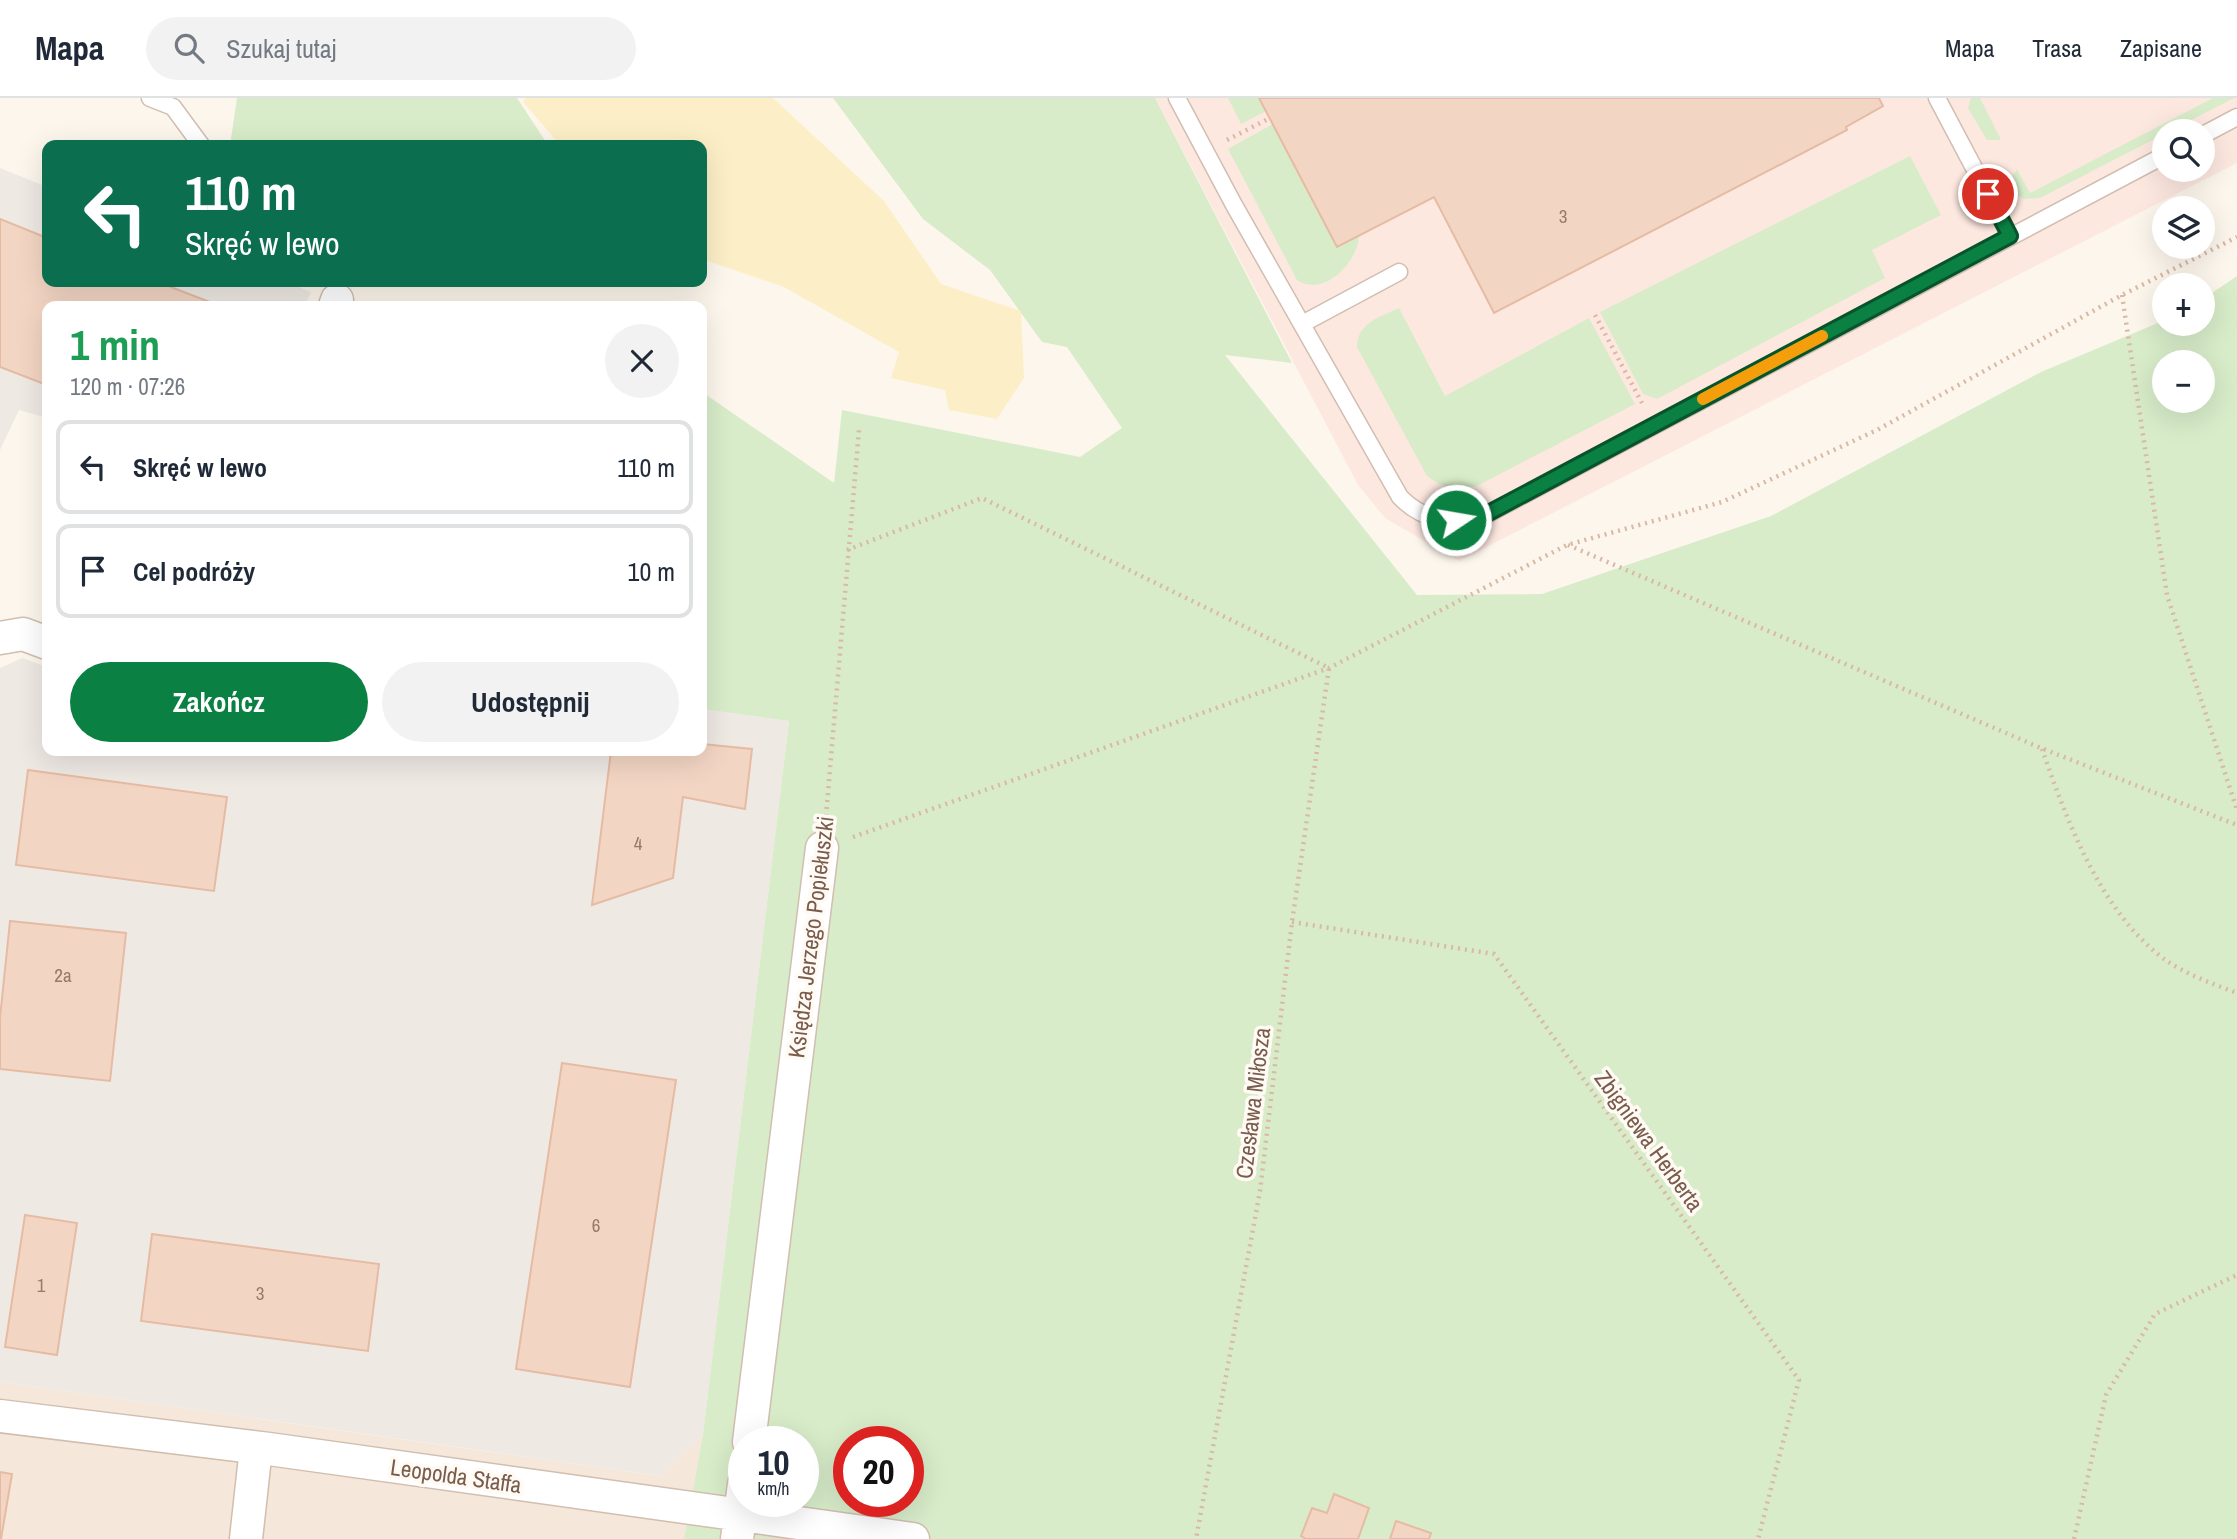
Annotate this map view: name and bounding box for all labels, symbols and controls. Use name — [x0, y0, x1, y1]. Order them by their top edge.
search box — [146, 17, 636, 80]
text: Mapa — [35, 26, 104, 70]
icon: search — [170, 29, 208, 67]
text: Szukaj tutaj — [226, 31, 336, 66]
text: Mapa — [1945, 32, 1994, 64]
text: Trasa — [2032, 32, 2082, 64]
text: Zapisane — [2120, 32, 2202, 64]
map controls — [2152, 119, 2215, 413]
button: search — [2152, 119, 2215, 182]
text: 110 m — [185, 159, 297, 225]
pin — [1958, 164, 2018, 224]
icon: left — [70, 168, 161, 259]
icon: arrive — [1969, 175, 2007, 213]
button: layers — [2152, 196, 2215, 259]
house number: 3 — [1559, 203, 1567, 229]
text: Skręć w lewo — [185, 222, 340, 265]
button: + — [2152, 273, 2215, 336]
text: 1 min — [70, 317, 160, 373]
button: close — [605, 324, 679, 398]
button: − — [2152, 350, 2215, 413]
text: 120 m · 07:26 — [70, 371, 185, 402]
icon: left — [74, 448, 112, 486]
text: Skręć w lewo — [133, 450, 267, 485]
text: 110 m — [617, 450, 675, 485]
position arrow — [1419, 483, 1493, 557]
icon: arrive — [74, 552, 112, 590]
text: Cel podróży — [133, 554, 255, 589]
text: 10 m — [628, 554, 675, 589]
button: Zakończ — [70, 662, 368, 742]
button: Udostępnij — [382, 662, 679, 742]
street label: Księdza Jerzego Popiełuszki — [780, 814, 841, 1060]
house number: 4 — [634, 830, 643, 856]
house number: 2a — [54, 962, 72, 988]
street label: Czesława Miłosza — [1228, 1025, 1277, 1180]
street label: Zbigniewa Herberta — [1588, 1064, 1711, 1218]
house number: 6 — [592, 1212, 600, 1238]
house number: 1 — [37, 1272, 46, 1298]
house number: 3 — [256, 1280, 264, 1306]
speed limit sign: 20 — [833, 1426, 924, 1517]
text: 10 — [758, 1439, 789, 1486]
street label: Leopolda Staffa — [389, 1451, 524, 1500]
text: km/h — [758, 1476, 790, 1501]

